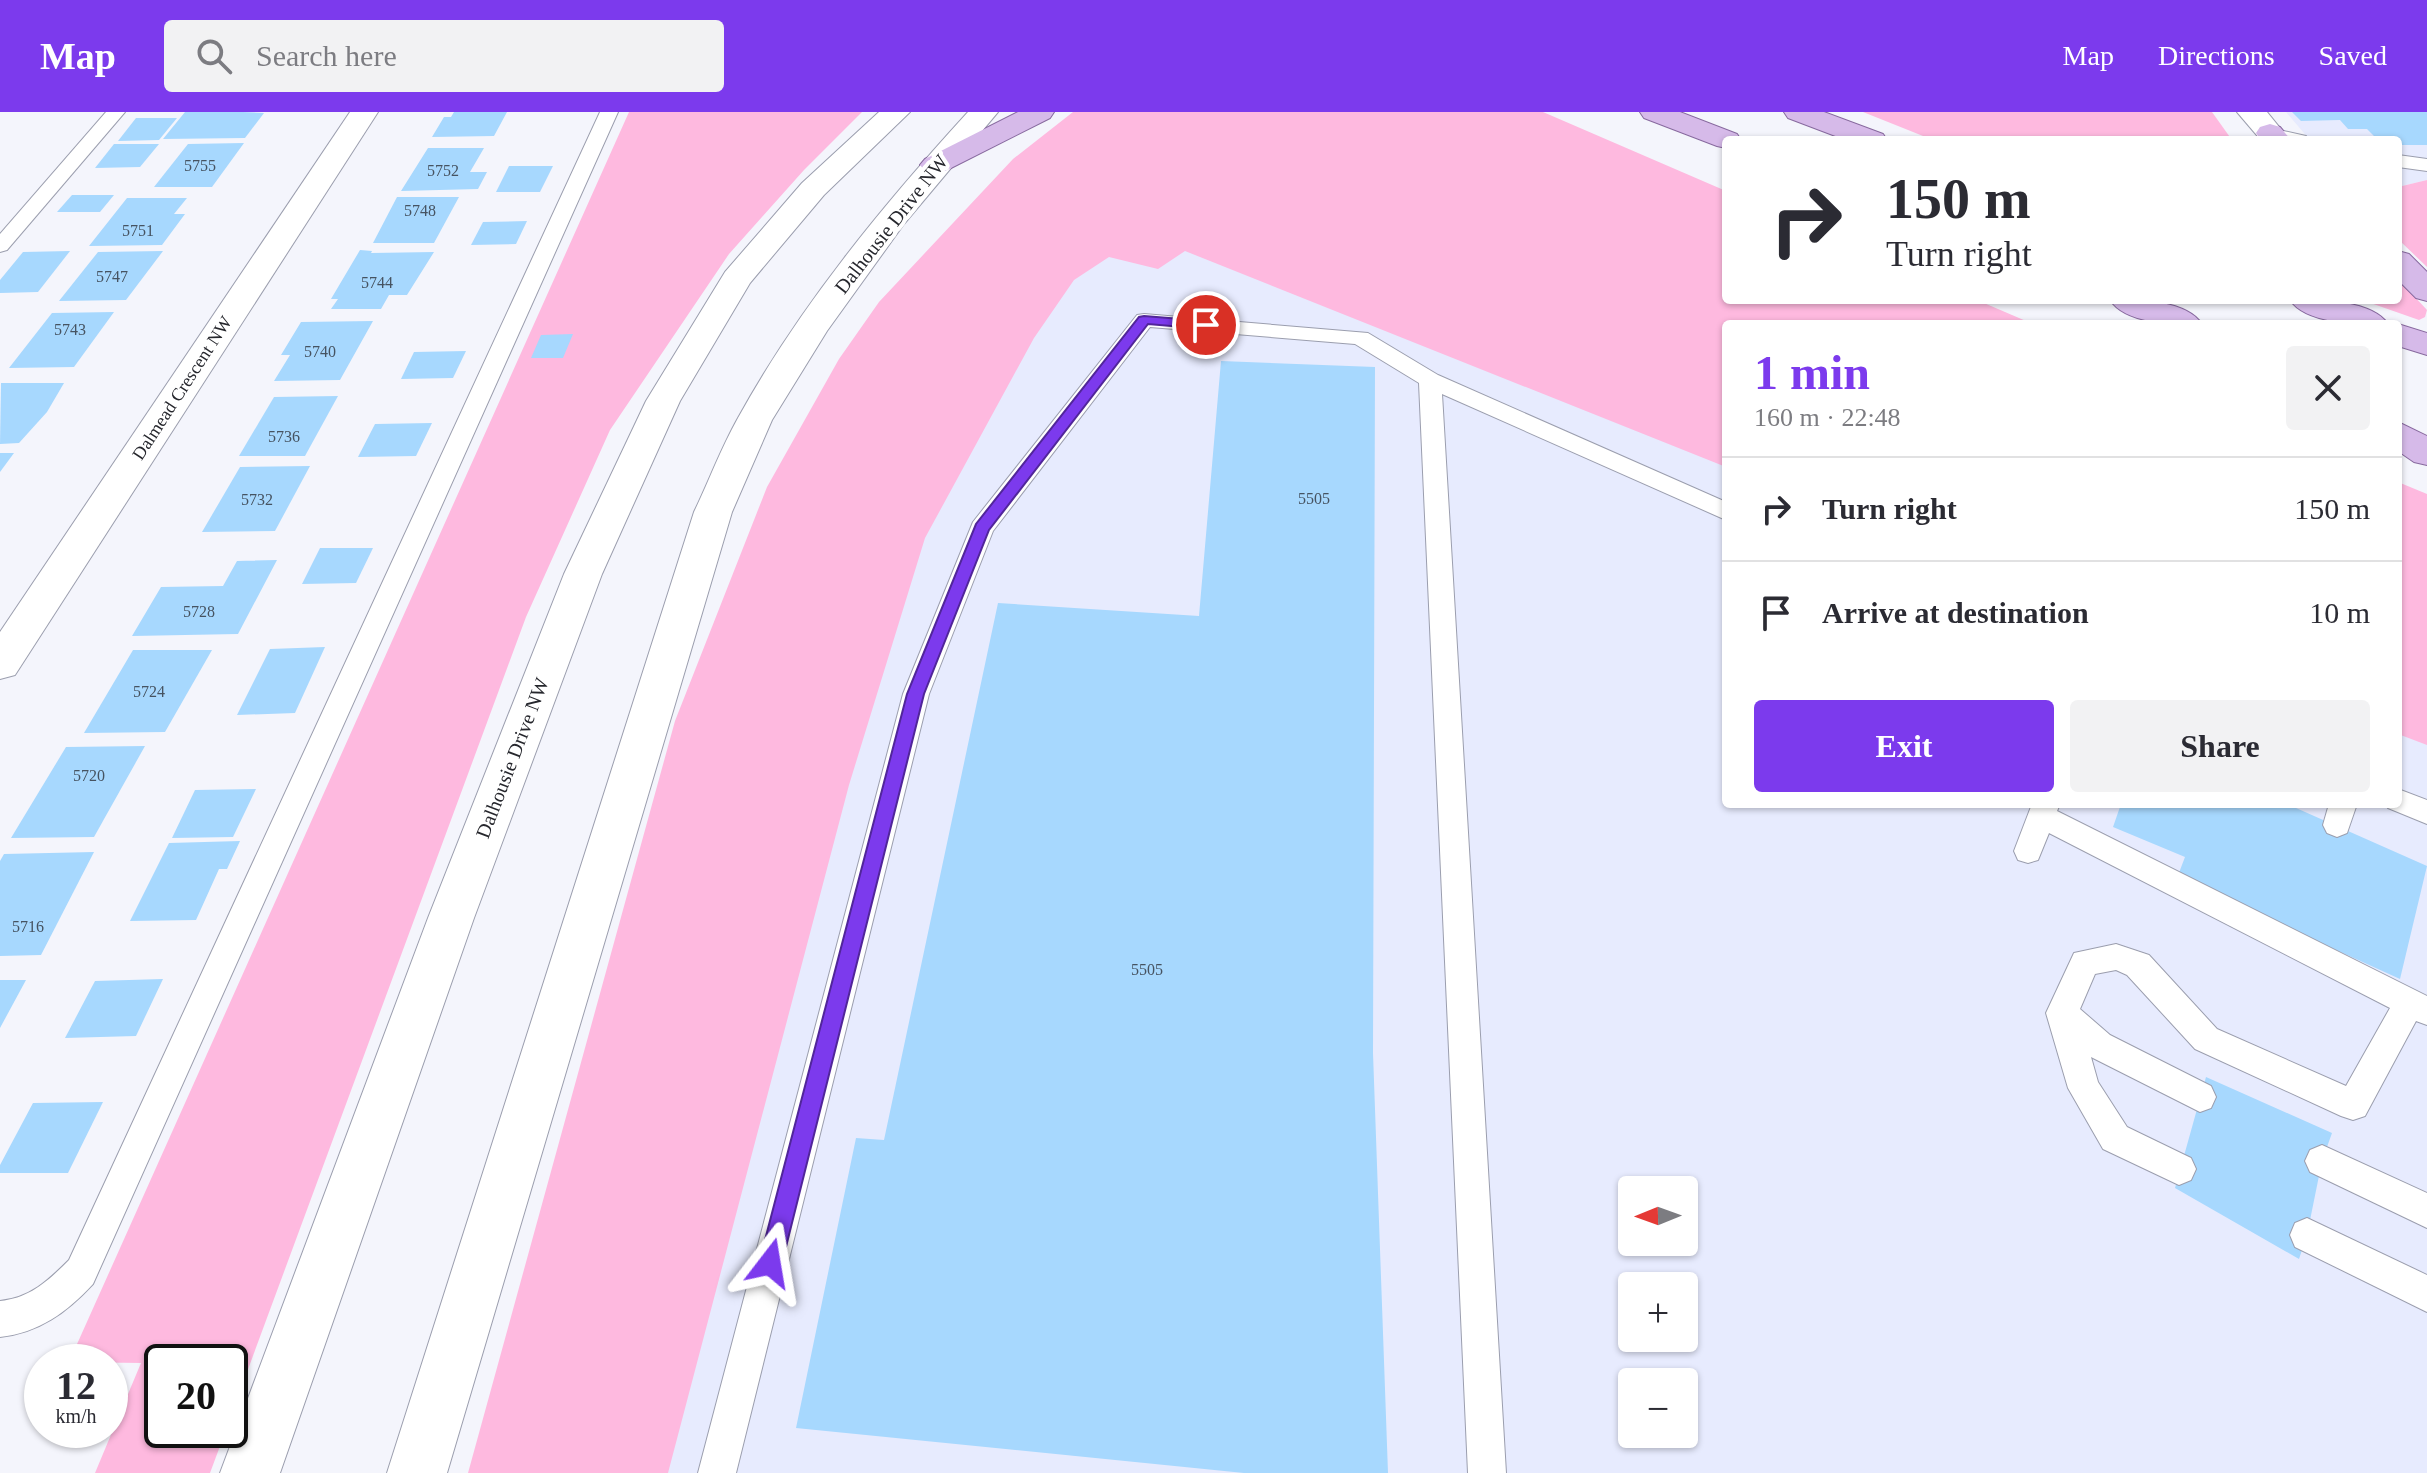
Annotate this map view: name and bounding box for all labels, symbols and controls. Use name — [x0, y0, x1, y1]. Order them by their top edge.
search box — [164, 20, 724, 92]
icon: search — [192, 34, 236, 78]
text: Map — [40, 35, 116, 77]
text: Search here — [256, 39, 397, 72]
text: Map — [2063, 40, 2114, 71]
text: Directions — [2158, 40, 2275, 71]
text: Saved — [2319, 40, 2387, 71]
street label: Dalhousie Drive NW — [830, 150, 952, 298]
house number: 5755 — [184, 157, 216, 174]
house number: 5752 — [427, 162, 459, 179]
icon: right — [1754, 168, 1858, 272]
text: 150 m — [1886, 168, 2031, 230]
house number: 5748 — [404, 202, 436, 219]
house number: 5751 — [122, 222, 154, 239]
text: Turn right — [1886, 234, 2032, 274]
house number: 5747 — [96, 268, 128, 285]
house number: 5744 — [361, 274, 393, 291]
pin — [1172, 291, 1240, 359]
icon: arrive — [1184, 303, 1228, 347]
street label: Dalmead Crescent NW — [128, 313, 236, 463]
house number: 5743 — [54, 321, 86, 338]
house number: 5740 — [304, 343, 336, 360]
text: 1 min — [1754, 346, 1870, 399]
button: close — [2286, 346, 2370, 430]
text: 160 m · 22:48 — [1754, 403, 1901, 432]
house number: 5736 — [268, 428, 300, 445]
icon: right — [1754, 487, 1798, 531]
house number: 5505 — [1298, 490, 1330, 507]
house number: 5732 — [241, 491, 273, 508]
text: Turn right — [1822, 492, 1957, 525]
text: 150 m — [2294, 492, 2370, 525]
icon: arrive — [1754, 591, 1798, 635]
text: Arrive at destination — [1822, 596, 2089, 629]
text: 10 m — [2309, 596, 2370, 629]
house number: 5728 — [183, 603, 215, 620]
street label: Dalhousie Drive NW — [471, 675, 553, 841]
house number: 5724 — [133, 683, 165, 700]
button: Exit — [1754, 700, 2054, 792]
button: Share — [2070, 700, 2370, 792]
house number: 5720 — [73, 767, 105, 784]
house number: 5716 — [12, 918, 44, 935]
house number: 5505 — [1131, 961, 1163, 978]
north arrow — [1618, 1176, 1698, 1256]
map controls — [1618, 1176, 1698, 1448]
position arrow — [728, 1221, 812, 1305]
button: + — [1618, 1272, 1698, 1352]
speed limit sign: 20 — [144, 1344, 248, 1448]
text: 12 — [56, 1363, 96, 1408]
button: − — [1618, 1368, 1698, 1448]
text: km/h — [55, 1405, 97, 1427]

